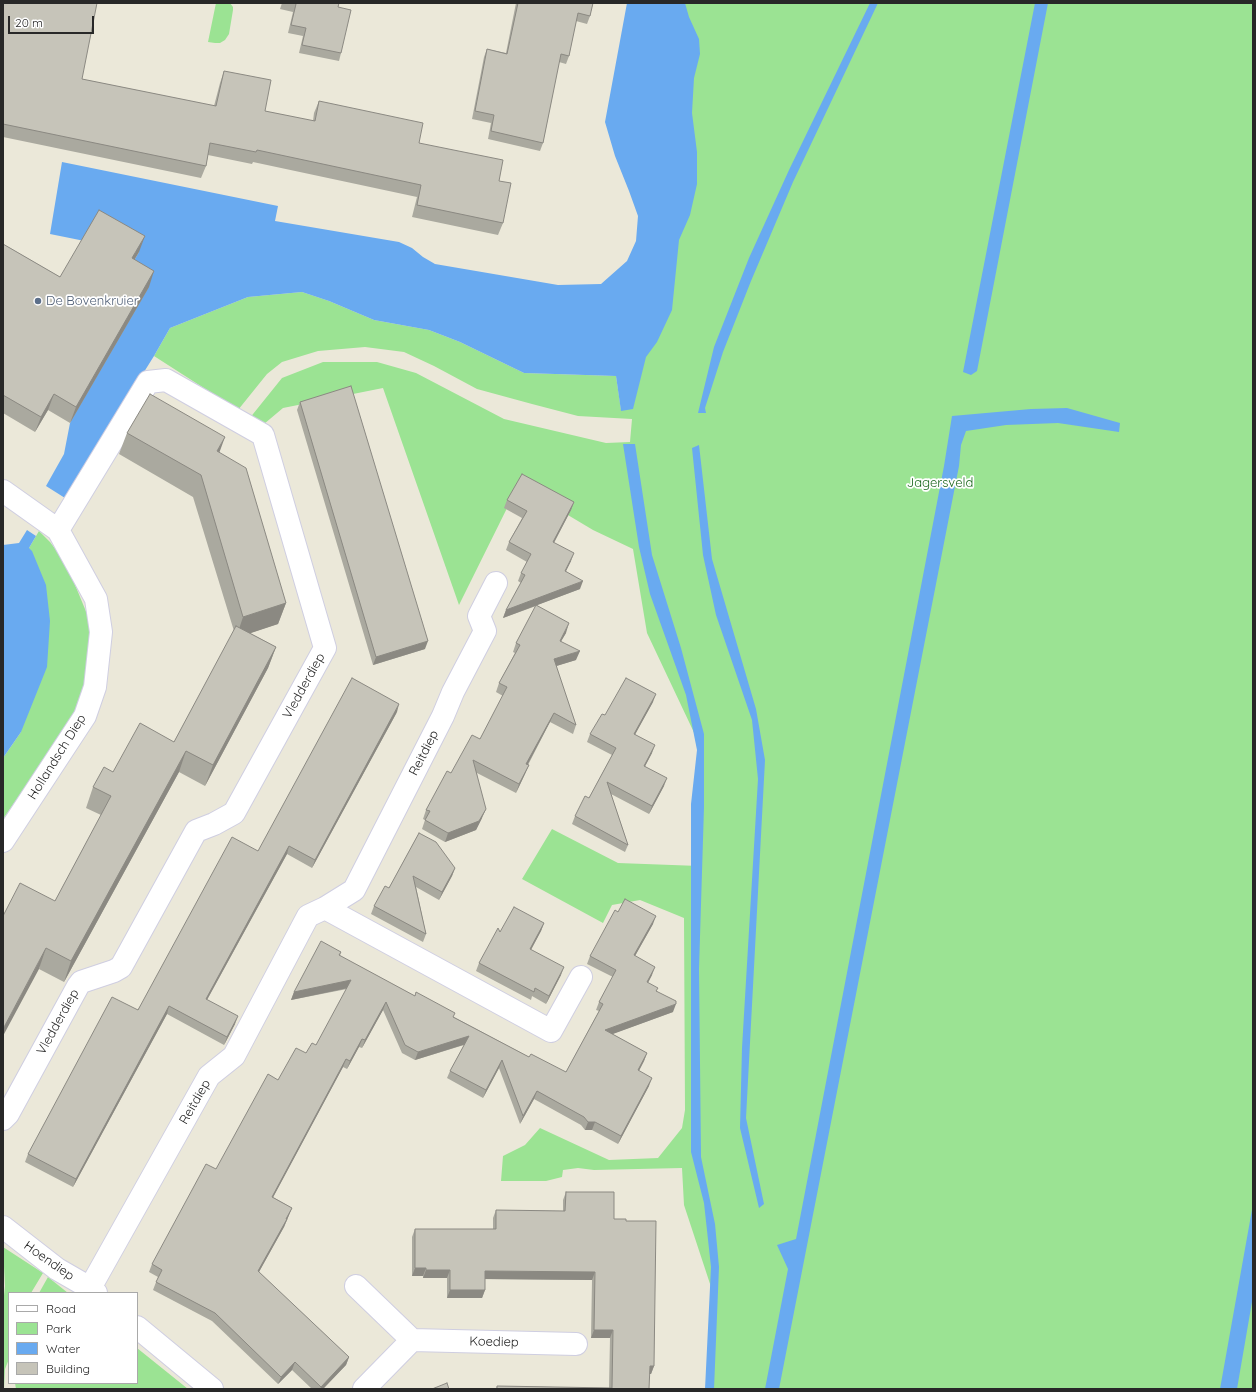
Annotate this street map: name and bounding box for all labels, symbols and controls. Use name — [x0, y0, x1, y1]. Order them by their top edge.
scale bar — [10, 8, 96, 34]
text: 20 m — [15, 15, 43, 30]
place label: De Bovenkruier — [46, 293, 139, 309]
marker: De Bovenkruier — [33, 296, 43, 306]
park label: Jagersveld — [907, 475, 973, 491]
street label: Vledderdiep — [280, 650, 328, 722]
street label: Hollandsch Diep — [25, 711, 89, 803]
street label: Reitdiep — [406, 728, 442, 778]
street label: Vledderdiep — [34, 986, 82, 1058]
street label: Reitdiep — [176, 1077, 214, 1127]
street label: Hoendiep — [21, 1238, 77, 1284]
legend — [8, 1292, 138, 1384]
text: Road — [46, 1301, 76, 1316]
text: Park — [46, 1321, 71, 1336]
street label: Koediep — [469, 1334, 519, 1350]
text: Water — [46, 1341, 80, 1356]
text: Building — [46, 1361, 90, 1376]

